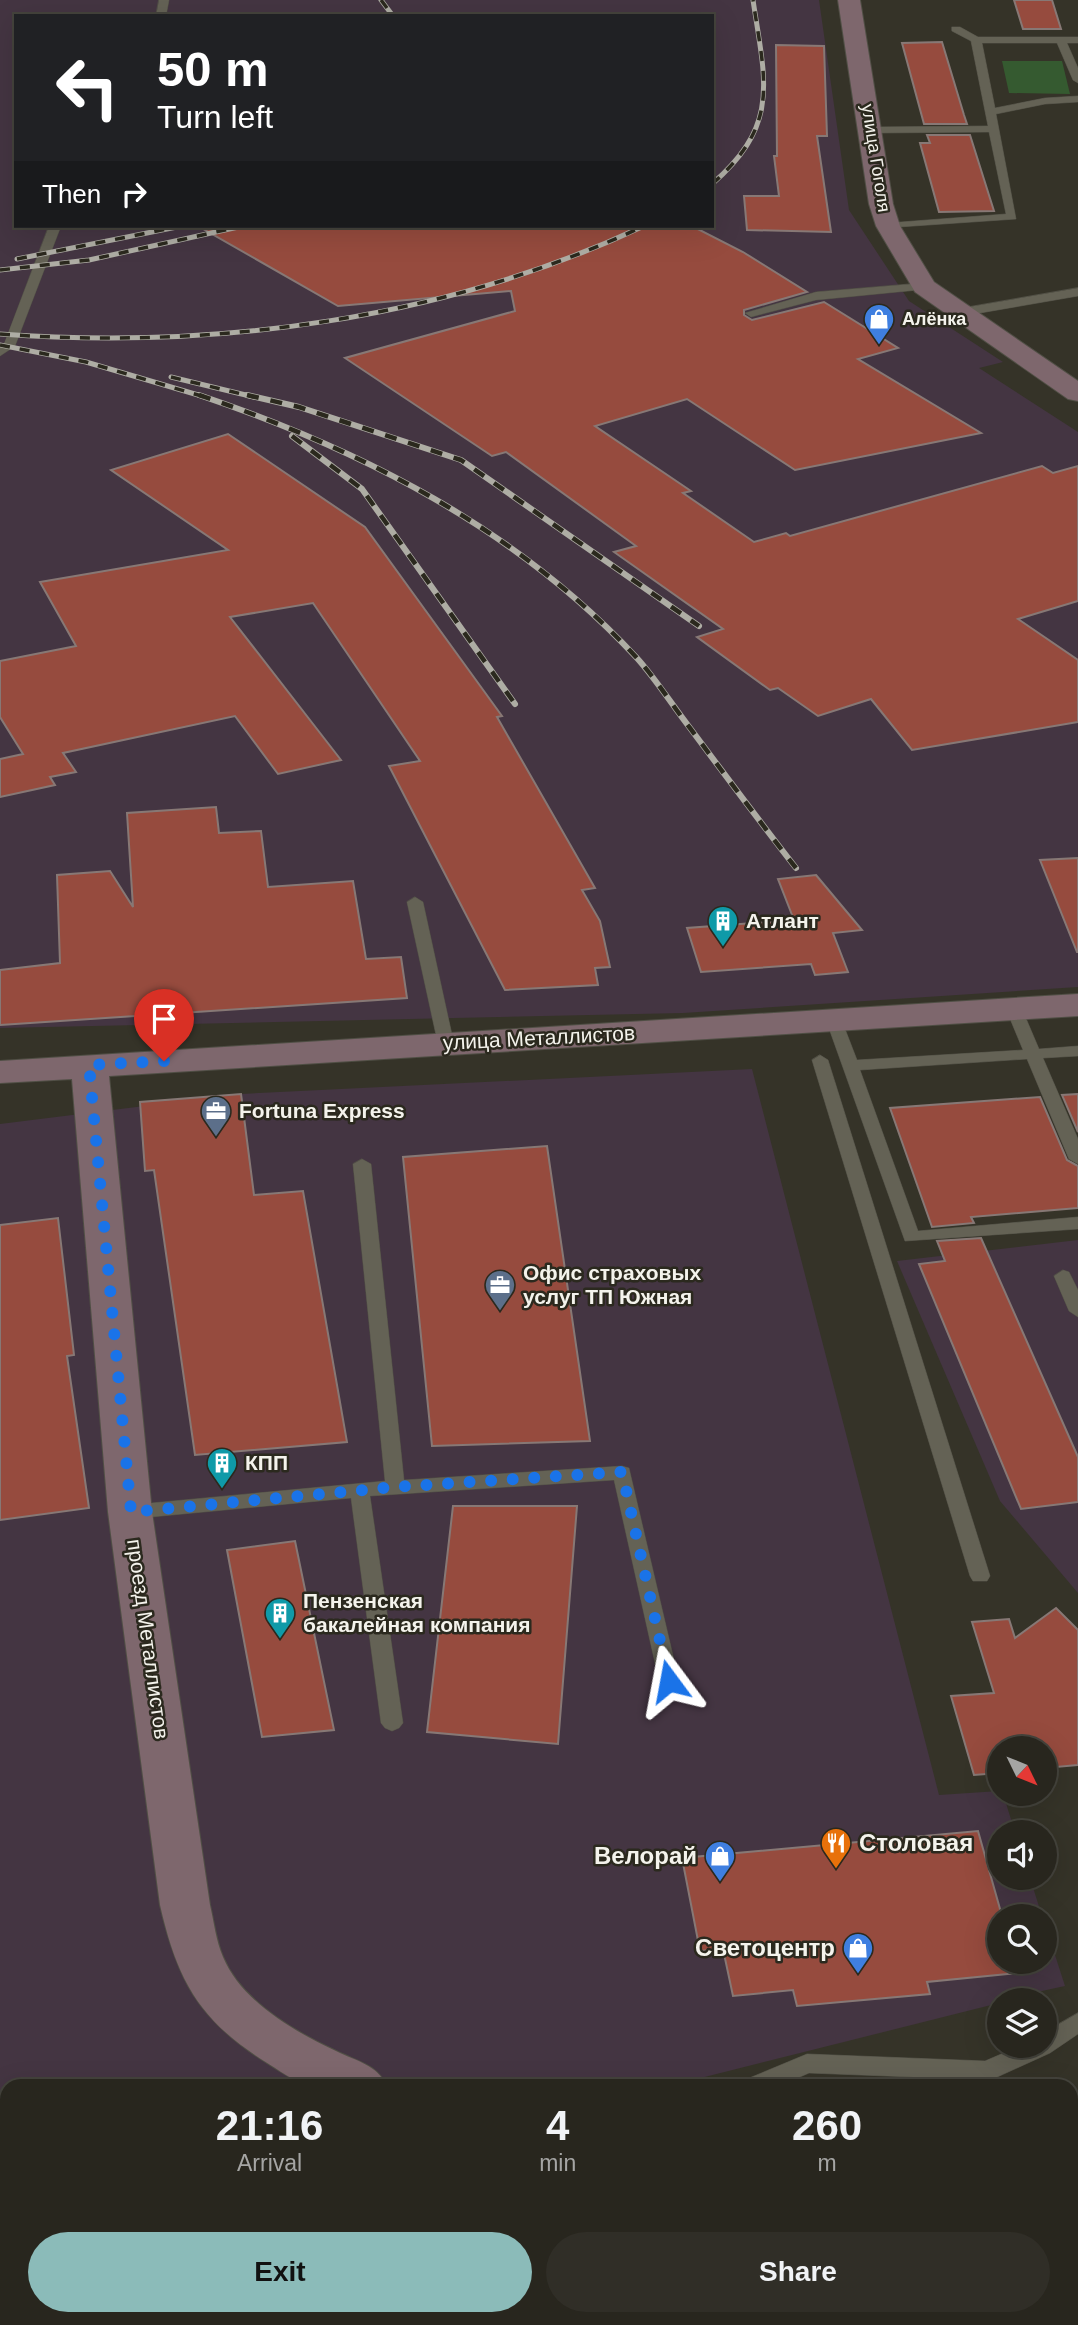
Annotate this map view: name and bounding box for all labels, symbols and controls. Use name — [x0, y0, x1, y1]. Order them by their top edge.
icon: left — [42, 42, 133, 133]
text: 50 m — [157, 42, 269, 96]
text: Turn left — [157, 99, 273, 135]
street label: улица Гоголя — [858, 103, 894, 213]
icon: right — [115, 175, 153, 213]
text: Then — [42, 179, 101, 209]
shop icon: Алёнка — [862, 302, 896, 346]
place label: Алёнка — [902, 309, 967, 329]
building icon: Атлант — [706, 904, 740, 948]
place label: Атлант — [746, 909, 819, 932]
pin — [134, 989, 194, 1061]
icon: arrive — [145, 1000, 183, 1038]
street label: улица Металлистов — [442, 1021, 636, 1054]
office icon: Fortuna Express — [199, 1094, 233, 1138]
place label: Fortuna Express — [239, 1099, 405, 1122]
place label: Офис страховых услуг ТП Южная — [523, 1261, 701, 1308]
office icon: Офис страховых услуг ТП Южная — [483, 1268, 517, 1312]
building icon: КПП — [205, 1446, 239, 1490]
place label: КПП — [245, 1451, 288, 1474]
street label: проезд Металлистов — [123, 1537, 174, 1741]
place label: Пензенская бакалейная компания — [303, 1589, 530, 1636]
building icon: Пензенская бакалейная компания — [263, 1596, 297, 1640]
position arrow — [632, 1644, 706, 1718]
north arrow — [987, 1736, 1057, 1806]
map controls — [987, 1736, 1057, 2058]
button: sound — [987, 1820, 1057, 1890]
restaurant icon: Столовая — [819, 1826, 853, 1870]
place label: Столовая — [859, 1829, 973, 1856]
shop icon: Велорай — [703, 1839, 737, 1883]
place label: Велорай — [594, 1842, 697, 1869]
button: search — [987, 1904, 1057, 1974]
shop icon: Светоцентр — [841, 1931, 875, 1975]
place label: Светоцентр — [695, 1934, 835, 1961]
button: layers — [987, 1988, 1057, 2058]
text: 21:16 — [216, 2102, 323, 2149]
text: 4 — [546, 2102, 569, 2149]
text: 260 — [792, 2102, 862, 2149]
text: Arrival — [237, 2150, 302, 2176]
text: min — [539, 2150, 576, 2176]
text: m — [818, 2150, 837, 2176]
button: Exit — [28, 2232, 532, 2312]
button: Share — [546, 2232, 1050, 2312]

